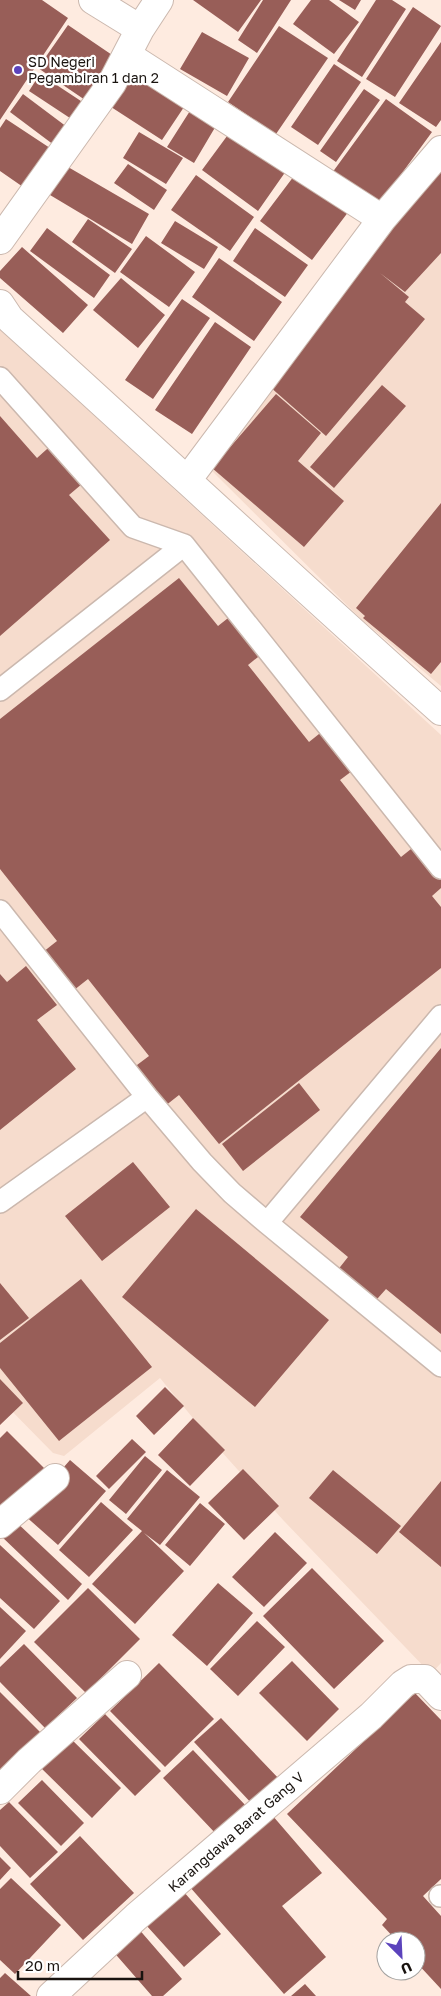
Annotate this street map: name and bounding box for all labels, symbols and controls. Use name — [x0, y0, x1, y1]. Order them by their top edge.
place label: SD Negeri Pegambiran 1 dan 2 — [28, 53, 159, 86]
marker: SD Negeri Pegambiran 1 dan 2 — [12, 64, 24, 76]
street label: Karangdawa Barat Gang V — [164, 1768, 307, 1895]
north arrow — [376, 1931, 426, 1981]
scale bar — [18, 1948, 141, 1980]
text: 20 m — [25, 1956, 60, 1974]
text: U — [398, 1958, 415, 1978]

